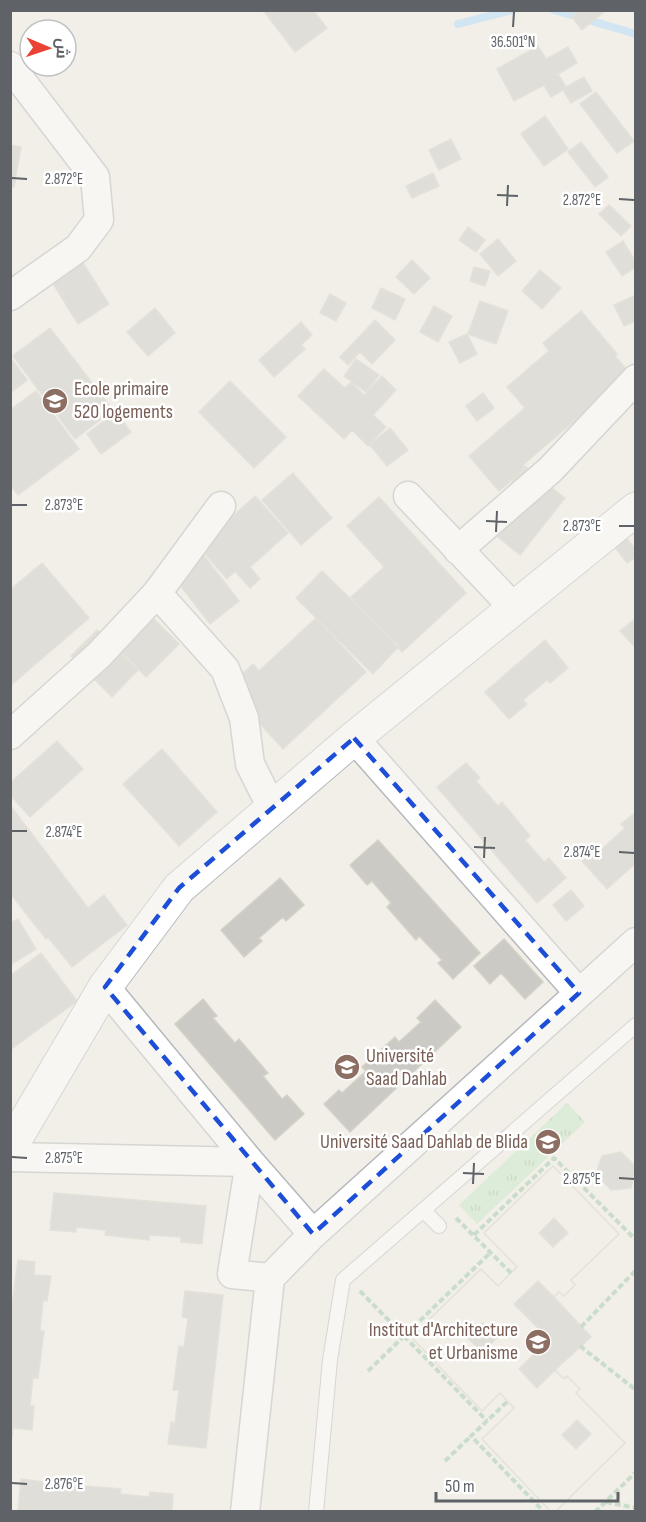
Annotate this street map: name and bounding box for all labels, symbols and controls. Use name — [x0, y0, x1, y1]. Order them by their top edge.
north arrow — [18, 18, 78, 78]
text: 36.501°N — [491, 33, 535, 52]
text: ش — [52, 38, 71, 59]
text: 2.872°E — [45, 170, 83, 189]
text: 2.872°E — [563, 191, 601, 210]
place label: Ecole primaire 520 logements — [74, 377, 173, 424]
school or university icon: Ecole primaire 520 logements — [40, 386, 70, 416]
text: 2.873°E — [45, 496, 83, 515]
text: 2.873°E — [563, 517, 601, 536]
text: 2.874°E — [45, 823, 83, 842]
text: 2.874°E — [563, 843, 601, 862]
place label: Université Saad Dahlab — [366, 1044, 447, 1091]
school or university icon: Université Saad Dahlab — [332, 1052, 362, 1082]
school or university icon: Université Saad Dahlab de Blida — [533, 1127, 563, 1157]
place label: Université Saad Dahlab de Blida — [320, 1130, 528, 1154]
text: 2.875°E — [45, 1149, 83, 1168]
text: 2.875°E — [563, 1170, 601, 1189]
place label: Institut d'Architecture et Urbanisme — [369, 1318, 518, 1365]
school or university icon: Institut d'Architecture et Urbanisme — [523, 1327, 553, 1357]
scale bar — [436, 1465, 618, 1503]
text: 2.876°E — [45, 1475, 83, 1494]
text: 50 m — [445, 1476, 475, 1497]

